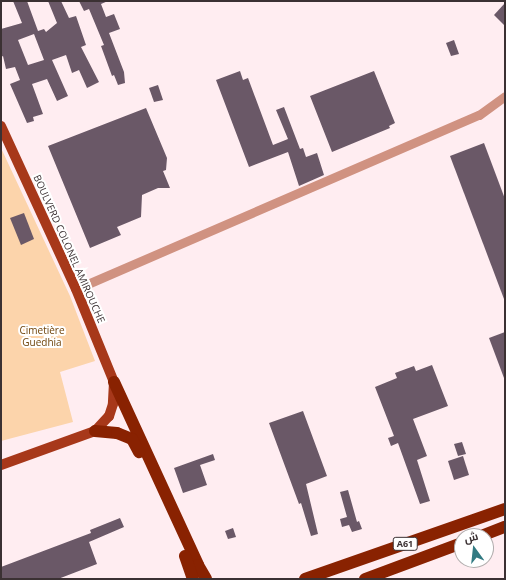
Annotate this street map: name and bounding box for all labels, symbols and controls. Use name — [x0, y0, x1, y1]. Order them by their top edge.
street label: BOULVERD COLONEL AMIROUCHE — [31, 173, 107, 325]
park label: Cimetière Guedhia — [19, 324, 65, 348]
north arrow — [454, 528, 494, 568]
text: ش — [462, 528, 480, 546]
road number: A61 — [392, 537, 418, 551]

